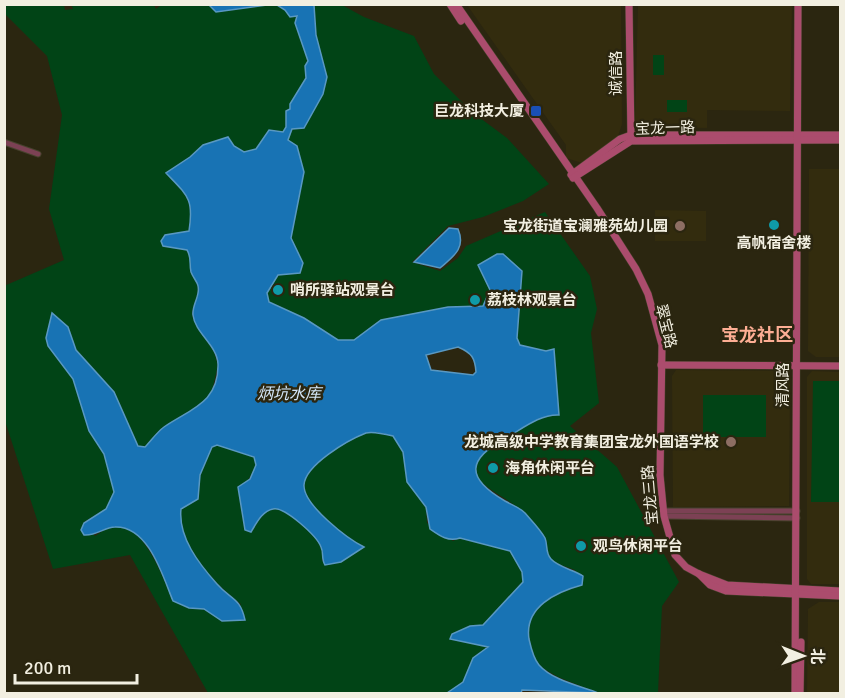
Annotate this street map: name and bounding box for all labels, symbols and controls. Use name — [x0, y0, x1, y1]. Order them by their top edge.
street label: 诚信路 — [607, 50, 625, 96]
place label: 巨龙科技大厦 — [434, 102, 524, 120]
marker: 巨龙科技大厦 — [529, 104, 543, 118]
street label: 宝龙一路 — [635, 118, 695, 138]
place label: 宝龙街道宝澜雅苑幼儿园 — [503, 217, 668, 235]
marker: 高帆宿舍楼 — [767, 218, 781, 232]
marker: 宝龙街道宝澜雅苑幼儿园 — [673, 219, 687, 233]
place label: 高帆宿舍楼 — [736, 234, 812, 252]
place label: 哨所驿站观景台 — [290, 281, 395, 299]
marker: 哨所驿站观景台 — [271, 283, 285, 297]
place label: 荔枝林观景台 — [487, 291, 577, 309]
marker: 荔枝林观景台 — [468, 293, 482, 307]
street label: 翠宝路 — [652, 302, 680, 350]
district label: 宝龙社区 — [721, 324, 793, 346]
street label: 清风路 — [774, 362, 792, 408]
water label: 炳坑水库 — [257, 384, 324, 404]
place label: 龙城高级中学教育集团宝龙外国语学校 — [464, 433, 719, 451]
marker: 龙城高级中学教育集团宝龙外国语学校 — [724, 435, 738, 449]
place label: 海角休闲平台 — [505, 459, 595, 477]
marker: 海角休闲平台 — [486, 461, 500, 475]
street label: 宝龙三路 — [638, 464, 662, 526]
place label: 观鸟休闲平台 — [593, 537, 683, 555]
marker: 观鸟休闲平台 — [574, 539, 588, 553]
north arrow — [773, 626, 833, 686]
scale bar — [15, 647, 136, 685]
text: 北 — [807, 648, 827, 664]
text: 200 m — [24, 657, 71, 679]

